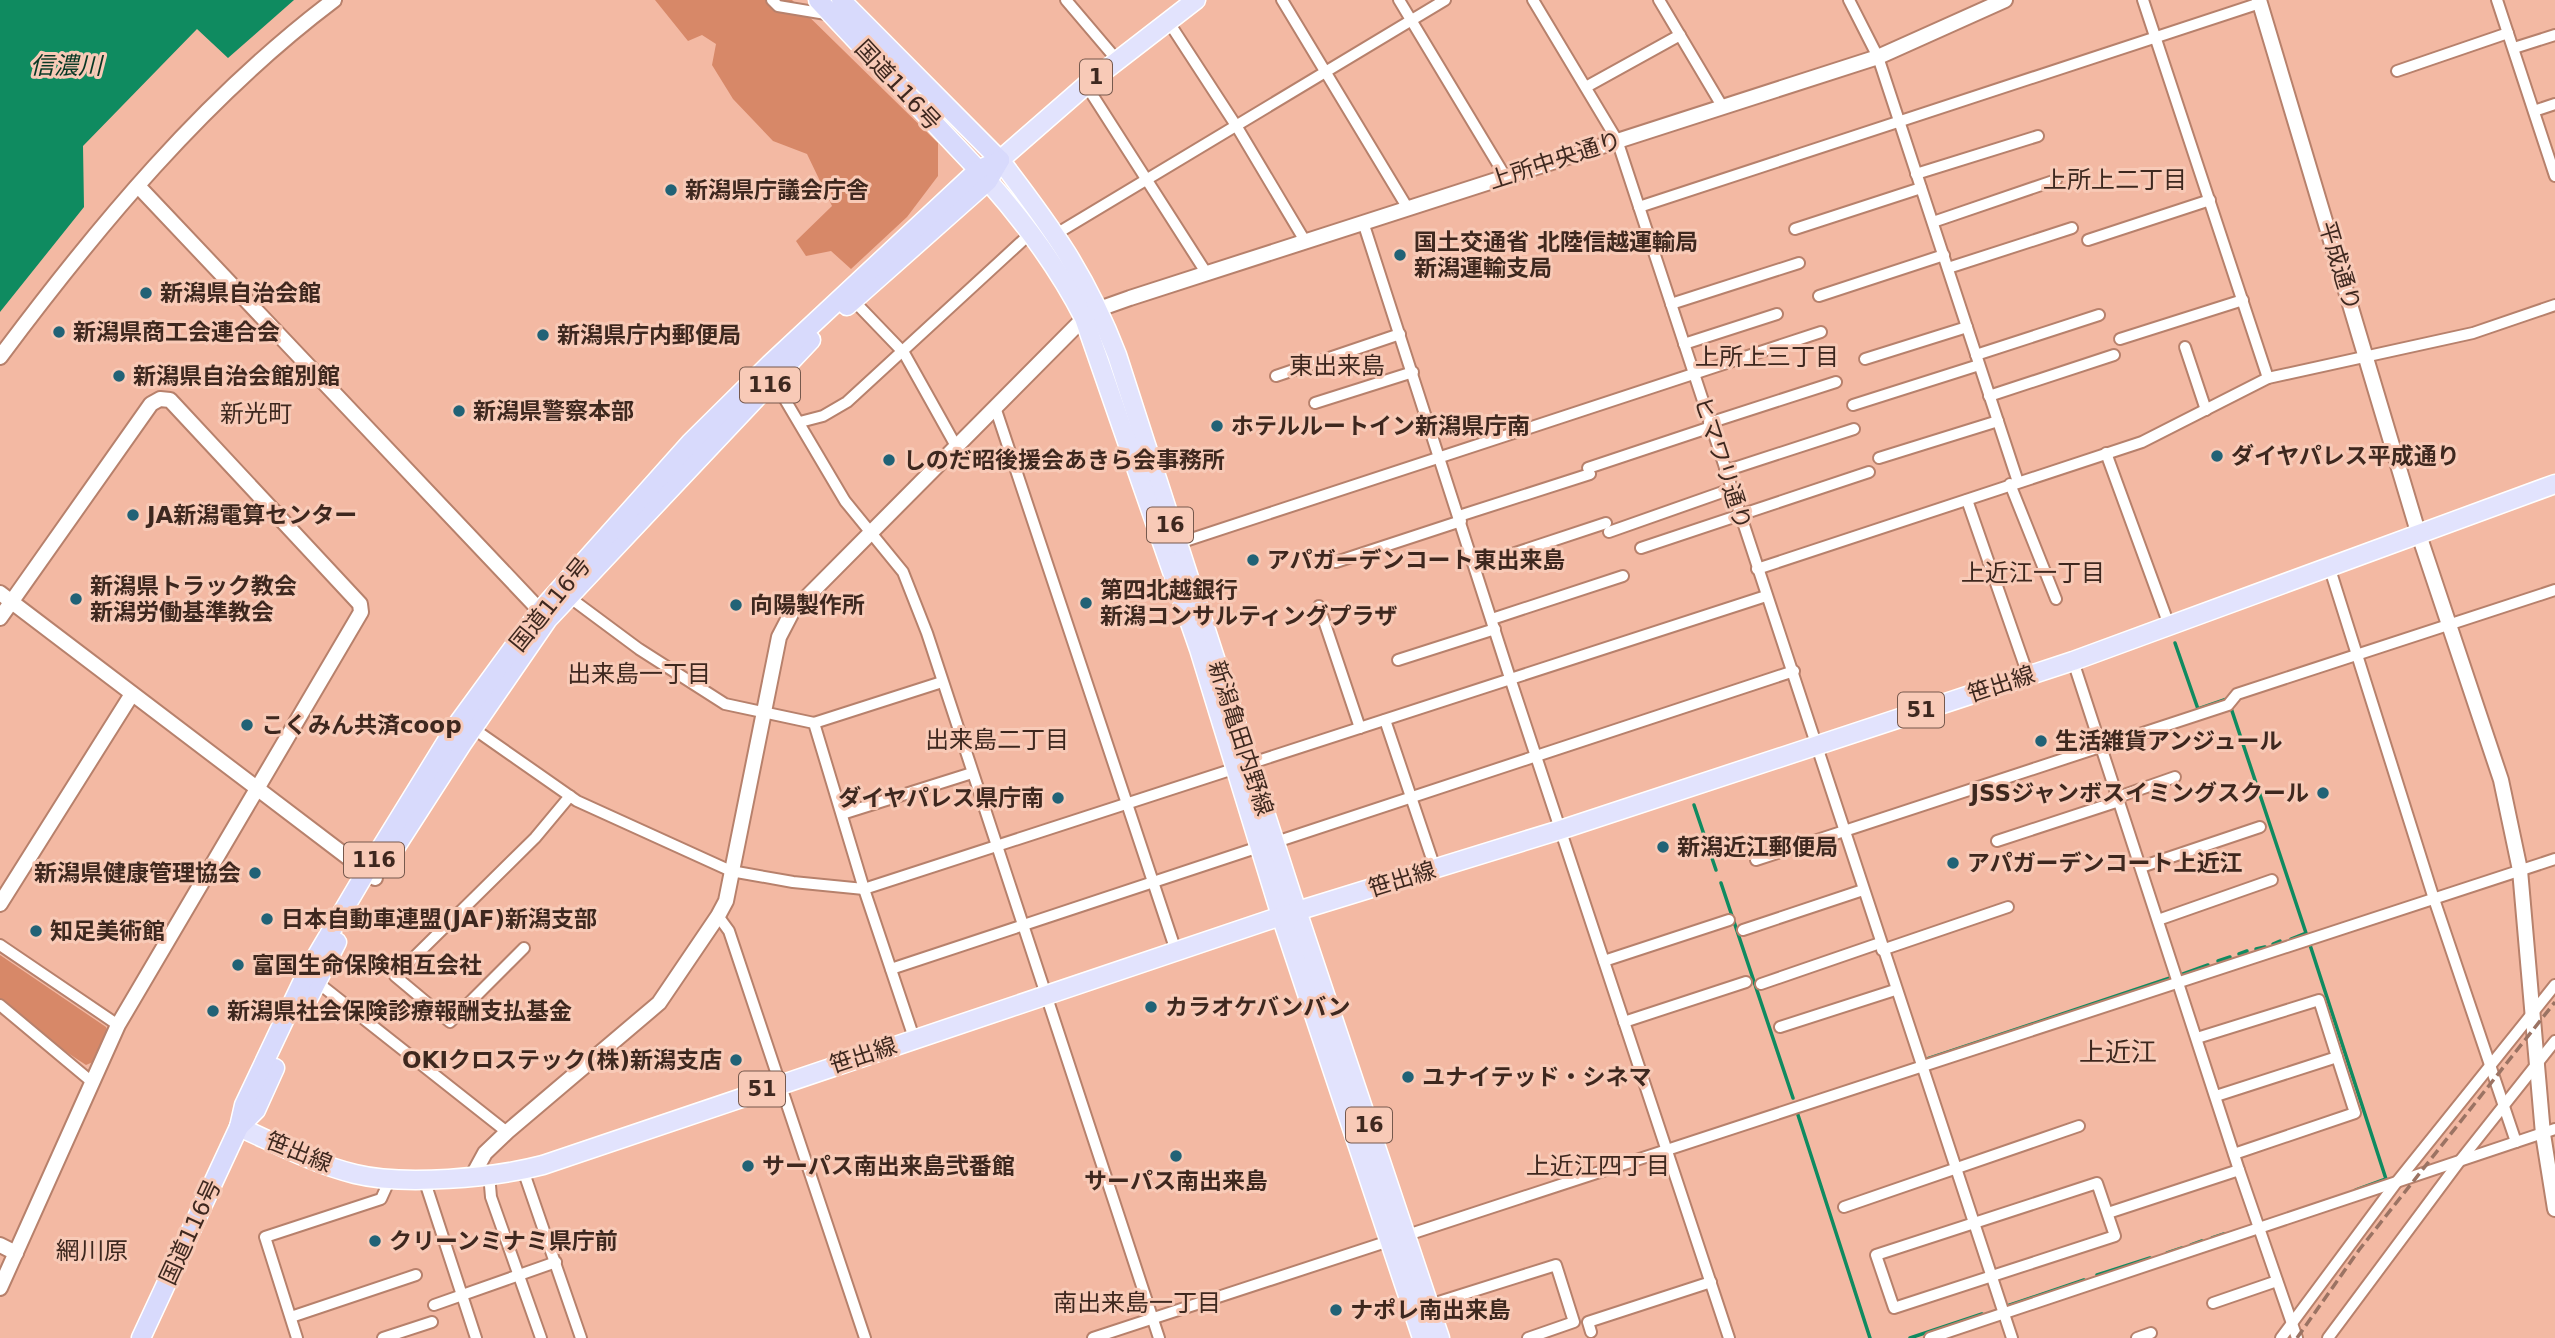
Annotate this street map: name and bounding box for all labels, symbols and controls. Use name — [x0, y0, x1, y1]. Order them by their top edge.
street label: 国道116号 — [850, 35, 946, 135]
water label: 信濃川 — [30, 52, 105, 80]
road number: 1 — [1080, 60, 1112, 94]
street label: 上所中央通り — [1485, 126, 1625, 194]
district label: 上所上二丁目 — [2043, 166, 2187, 194]
place label: 新潟県庁議会庁舎 — [685, 177, 869, 203]
marker: 新潟県庁議会庁舎 — [663, 182, 679, 198]
street label: 平成通り — [2314, 218, 2366, 314]
place label: 国土交通省 北陸信越運輸局 新潟運輸支局 — [1414, 229, 1698, 281]
marker: 国土交通省 北陸信越運輸局 新潟運輸支局 — [1392, 247, 1408, 263]
place label: 新潟県自治会館 — [160, 280, 321, 306]
marker: 新潟県自治会館 — [138, 285, 154, 301]
place label: 新潟県商工会連合会 — [73, 319, 280, 345]
place label: 新潟県庁内郵便局 — [557, 322, 741, 348]
marker: 新潟県商工会連合会 — [51, 324, 67, 340]
marker: 新潟県庁内郵便局 — [535, 327, 551, 343]
district label: 上所上三丁目 — [1695, 343, 1839, 371]
district label: 東出来島 — [1289, 352, 1385, 380]
place label: 新潟県自治会館別館 — [133, 363, 340, 389]
marker: 新潟県自治会館別館 — [111, 368, 127, 384]
road number: 116 — [740, 368, 800, 402]
street label: ヒマワリ通り — [1689, 393, 1757, 533]
place label: 新潟県警察本部 — [473, 398, 634, 424]
district label: 新光町 — [220, 400, 292, 428]
marker: 新潟県警察本部 — [451, 403, 467, 419]
place label: ホテルルートイン新潟県庁南 — [1231, 413, 1530, 439]
marker: ホテルルートイン新潟県庁南 — [1209, 418, 1225, 434]
place label: ダイヤパレス平成通り — [2231, 443, 2460, 469]
place label: しのだ昭後援会あきら会事務所 — [903, 447, 1225, 473]
marker: ダイヤパレス平成通り — [2209, 448, 2225, 464]
marker: しのだ昭後援会あきら会事務所 — [881, 452, 897, 468]
place label: JA新潟電算センター — [145, 502, 357, 528]
marker: JA新潟電算センター — [125, 507, 141, 523]
road number: 16 — [1147, 508, 1193, 542]
place label: アパガーデンコート東出来島 — [1267, 547, 1566, 573]
street label: 国道116号 — [504, 552, 596, 656]
marker: アパガーデンコート東出来島 — [1245, 552, 1261, 568]
district label: 上近江一丁目 — [1961, 559, 2105, 587]
place label: 新潟県トラック教会 新潟労働基準教会 — [90, 573, 297, 625]
place label: 第四北越銀行 新潟コンサルティングプラザ — [1100, 577, 1398, 629]
marker: 新潟県トラック教会 新潟労働基準教会 — [68, 591, 84, 607]
place label: 向陽製作所 — [750, 592, 865, 618]
marker: 第四北越銀行 新潟コンサルティングプラザ — [1078, 595, 1094, 611]
marker: 向陽製作所 — [728, 597, 744, 613]
street label: 新潟亀田内野線 — [1204, 657, 1278, 819]
district label: 出来島一丁目 — [567, 660, 711, 688]
street label: 笹出線 — [1964, 661, 2038, 707]
road number: 51 — [1898, 692, 1944, 728]
place label: こくみん共済coop — [261, 712, 462, 738]
marker: こくみん共済coop — [239, 717, 255, 733]
district label: 出来島二丁目 — [925, 726, 1069, 754]
place label: 生活雑貨アンジュール — [2055, 728, 2282, 754]
marker: 生活雑貨アンジュール — [2033, 733, 2049, 749]
place label: JSSジャンボスイミングスクール — [1968, 780, 2309, 806]
place label: ダイヤパレス県庁南 — [838, 785, 1044, 811]
marker: JSSジャンボスイミングスクール — [2315, 785, 2331, 801]
marker: ダイヤパレス県庁南 — [1050, 790, 1066, 806]
place label: 新潟近江郵便局 — [1677, 834, 1838, 860]
marker: 新潟近江郵便局 — [1655, 839, 1671, 855]
road number: 116 — [344, 842, 404, 878]
place label: アパガーデンコート上近江 — [1967, 850, 2243, 876]
marker: アパガーデンコート上近江 — [1945, 855, 1961, 871]
street label: 笹出線 — [1365, 856, 1439, 902]
place label: 新潟県健康管理協会 — [34, 860, 241, 886]
marker: 新潟県健康管理協会 — [247, 865, 263, 881]
place label: 日本自動車連盟(JAF)新潟支部 — [281, 906, 597, 932]
marker: 日本自動車連盟(JAF)新潟支部 — [259, 911, 275, 927]
place label: 知足美術館 — [50, 918, 165, 944]
marker: 知足美術館 — [28, 923, 44, 939]
place label: 富国生命保険相互会社 — [252, 952, 482, 978]
marker: 富国生命保険相互会社 — [230, 957, 246, 973]
place label: カラオケバンバン — [1165, 994, 1350, 1020]
place label: 新潟県社会保険診療報酬支払基金 — [227, 998, 572, 1024]
marker: カラオケバンバン — [1143, 999, 1159, 1015]
marker: 新潟県社会保険診療報酬支払基金 — [205, 1003, 221, 1019]
street label: 笹出線 — [826, 1032, 900, 1078]
district label: 上近江 — [2079, 1037, 2157, 1067]
place label: OKIクロステック(株)新潟支店 — [402, 1047, 722, 1073]
marker: OKIクロステック(株)新潟支店 — [728, 1052, 744, 1068]
place label: ユナイテッド・シネマ — [1422, 1064, 1652, 1090]
marker: ユナイテッド・シネマ — [1400, 1069, 1416, 1085]
road number: 51 — [739, 1072, 785, 1106]
road number: 16 — [1346, 1108, 1392, 1142]
street label: 笹出線 — [262, 1127, 336, 1177]
marker: サーパス南出来島 — [1168, 1148, 1184, 1164]
district label: 上近江四丁目 — [1526, 1152, 1670, 1180]
place label: サーパス南出来島弐番館 — [762, 1153, 1015, 1179]
marker: サーパス南出来島弐番館 — [740, 1158, 756, 1174]
place label: サーパス南出来島 — [1084, 1168, 1268, 1194]
street label: 国道116号 — [154, 1175, 226, 1289]
place label: クリーンミナミ県庁前 — [389, 1228, 618, 1254]
marker: クリーンミナミ県庁前 — [367, 1233, 383, 1249]
district label: 網川原 — [56, 1237, 128, 1265]
district label: 南出来島一丁目 — [1053, 1289, 1221, 1317]
place label: ナポレ南出来島 — [1350, 1297, 1511, 1323]
marker: ナポレ南出来島 — [1328, 1302, 1344, 1318]

